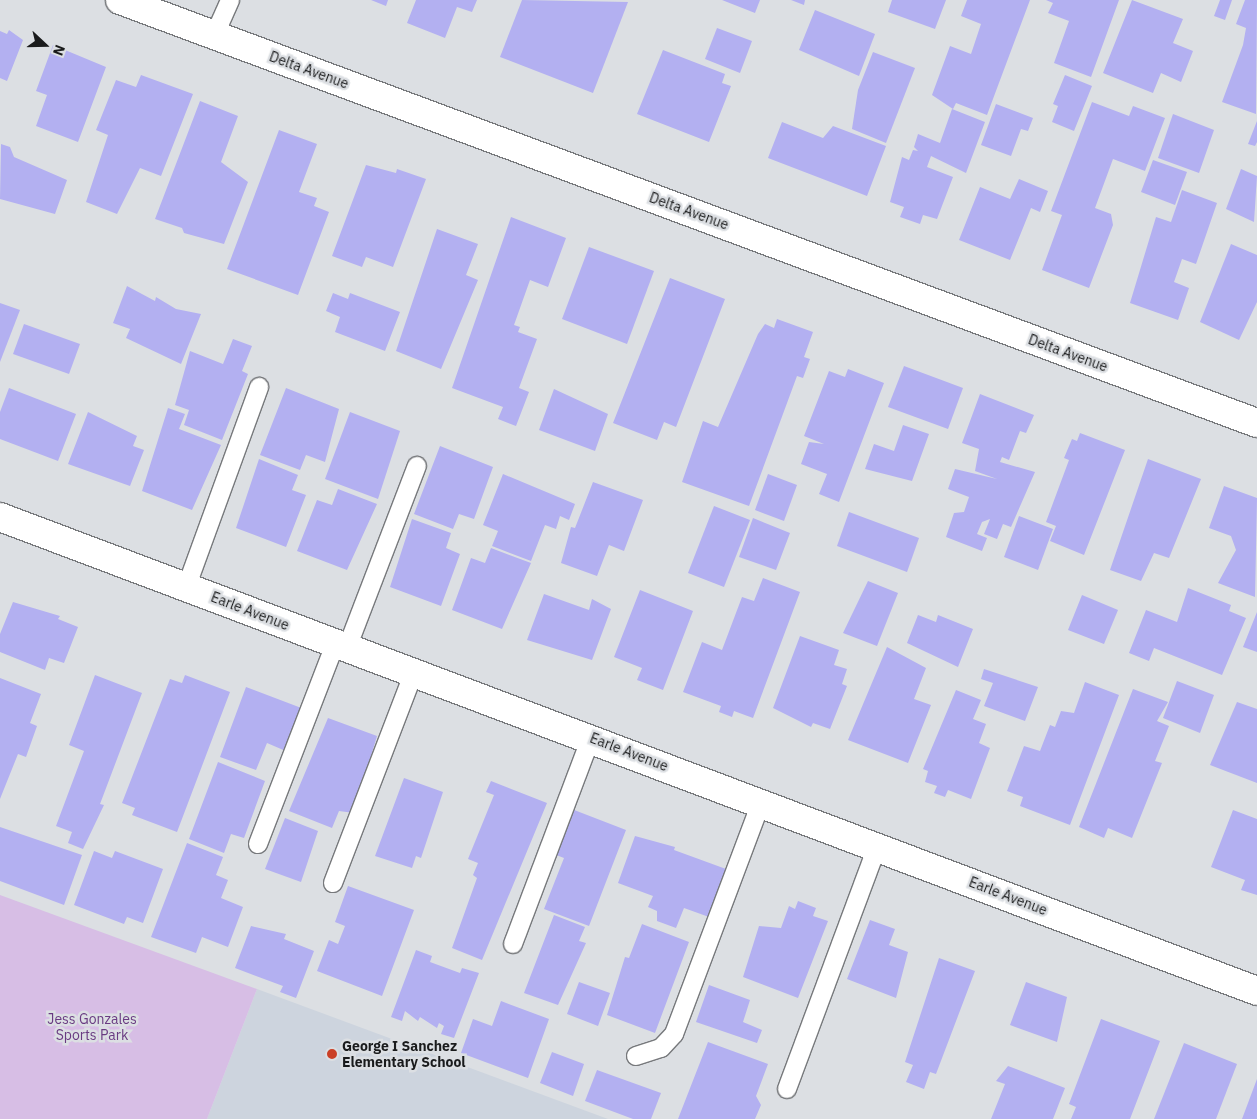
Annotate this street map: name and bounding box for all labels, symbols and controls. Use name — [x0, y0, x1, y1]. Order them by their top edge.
north arrow — [20, 20, 70, 70]
text: N — [49, 42, 69, 58]
street label: Delta Avenue — [267, 48, 351, 92]
street label: Delta Avenue — [647, 189, 731, 233]
street label: Delta Avenue — [1026, 331, 1110, 375]
street label: Earle Avenue — [209, 588, 291, 634]
street label: Earle Avenue — [588, 729, 670, 775]
street label: Earle Avenue — [967, 873, 1049, 919]
park label: Jess Gonzales Sports Park — [47, 1011, 137, 1044]
place label: George I Sanchez Elementary School — [342, 1038, 466, 1070]
marker: George I Sanchez Elementary School — [326, 1048, 338, 1060]

